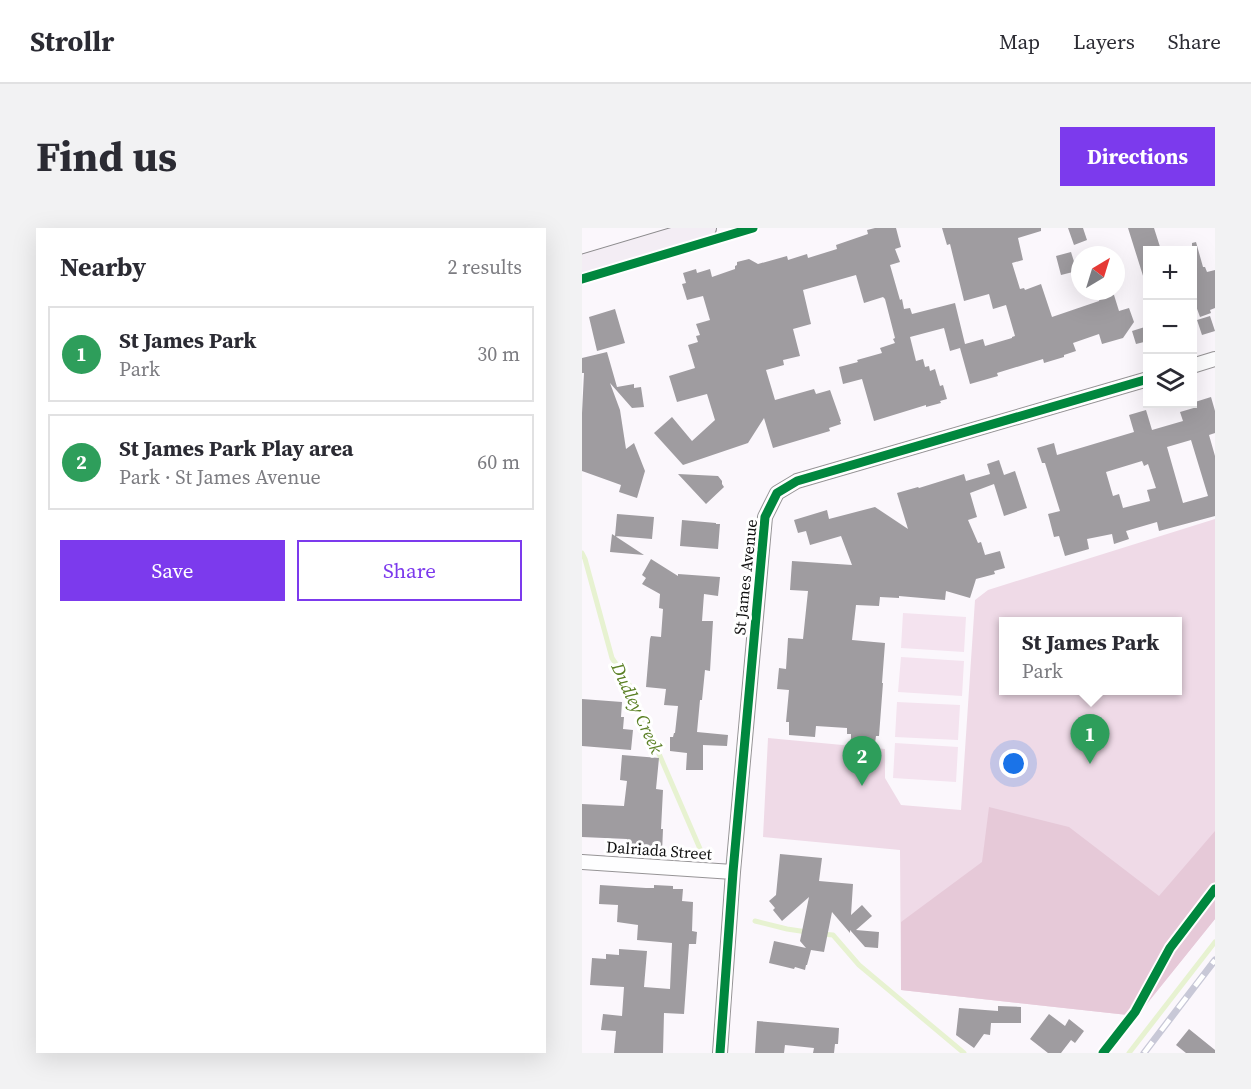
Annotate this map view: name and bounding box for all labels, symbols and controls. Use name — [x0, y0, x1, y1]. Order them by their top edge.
text: Strollr — [30, 22, 114, 60]
text: Map — [999, 27, 1040, 56]
text: Layers — [1073, 27, 1135, 56]
text: Share — [1168, 27, 1221, 56]
text: Find us — [36, 127, 177, 185]
button: Directions — [1060, 127, 1215, 186]
north arrow — [1071, 246, 1125, 300]
map controls — [1143, 246, 1197, 408]
button: + — [1143, 246, 1197, 300]
text: Nearby — [60, 249, 146, 285]
text: 2 results — [447, 253, 522, 281]
button: − — [1143, 300, 1197, 354]
text: St James Park — [119, 325, 256, 355]
text: 1 — [76, 340, 87, 368]
text: 30 m — [477, 340, 520, 368]
button: layers — [1143, 354, 1197, 408]
text: Park — [119, 355, 160, 383]
text: St James Park Play area — [119, 433, 354, 463]
text: 2 — [76, 448, 87, 476]
text: 60 m — [477, 448, 520, 476]
text: Park · St James Avenue — [119, 463, 321, 491]
street label: St James Avenue — [728, 518, 762, 636]
button: Save — [60, 540, 285, 601]
button: Share — [297, 540, 522, 601]
popup — [999, 617, 1182, 695]
text: St James Park — [1022, 627, 1159, 657]
water label: Dudley Creek — [605, 657, 670, 758]
text: Park — [1022, 657, 1063, 685]
pin: 1 — [1070, 714, 1110, 764]
pin: 2 — [842, 736, 882, 786]
your location — [999, 749, 1028, 778]
street label: Dalriada Street — [605, 835, 713, 865]

